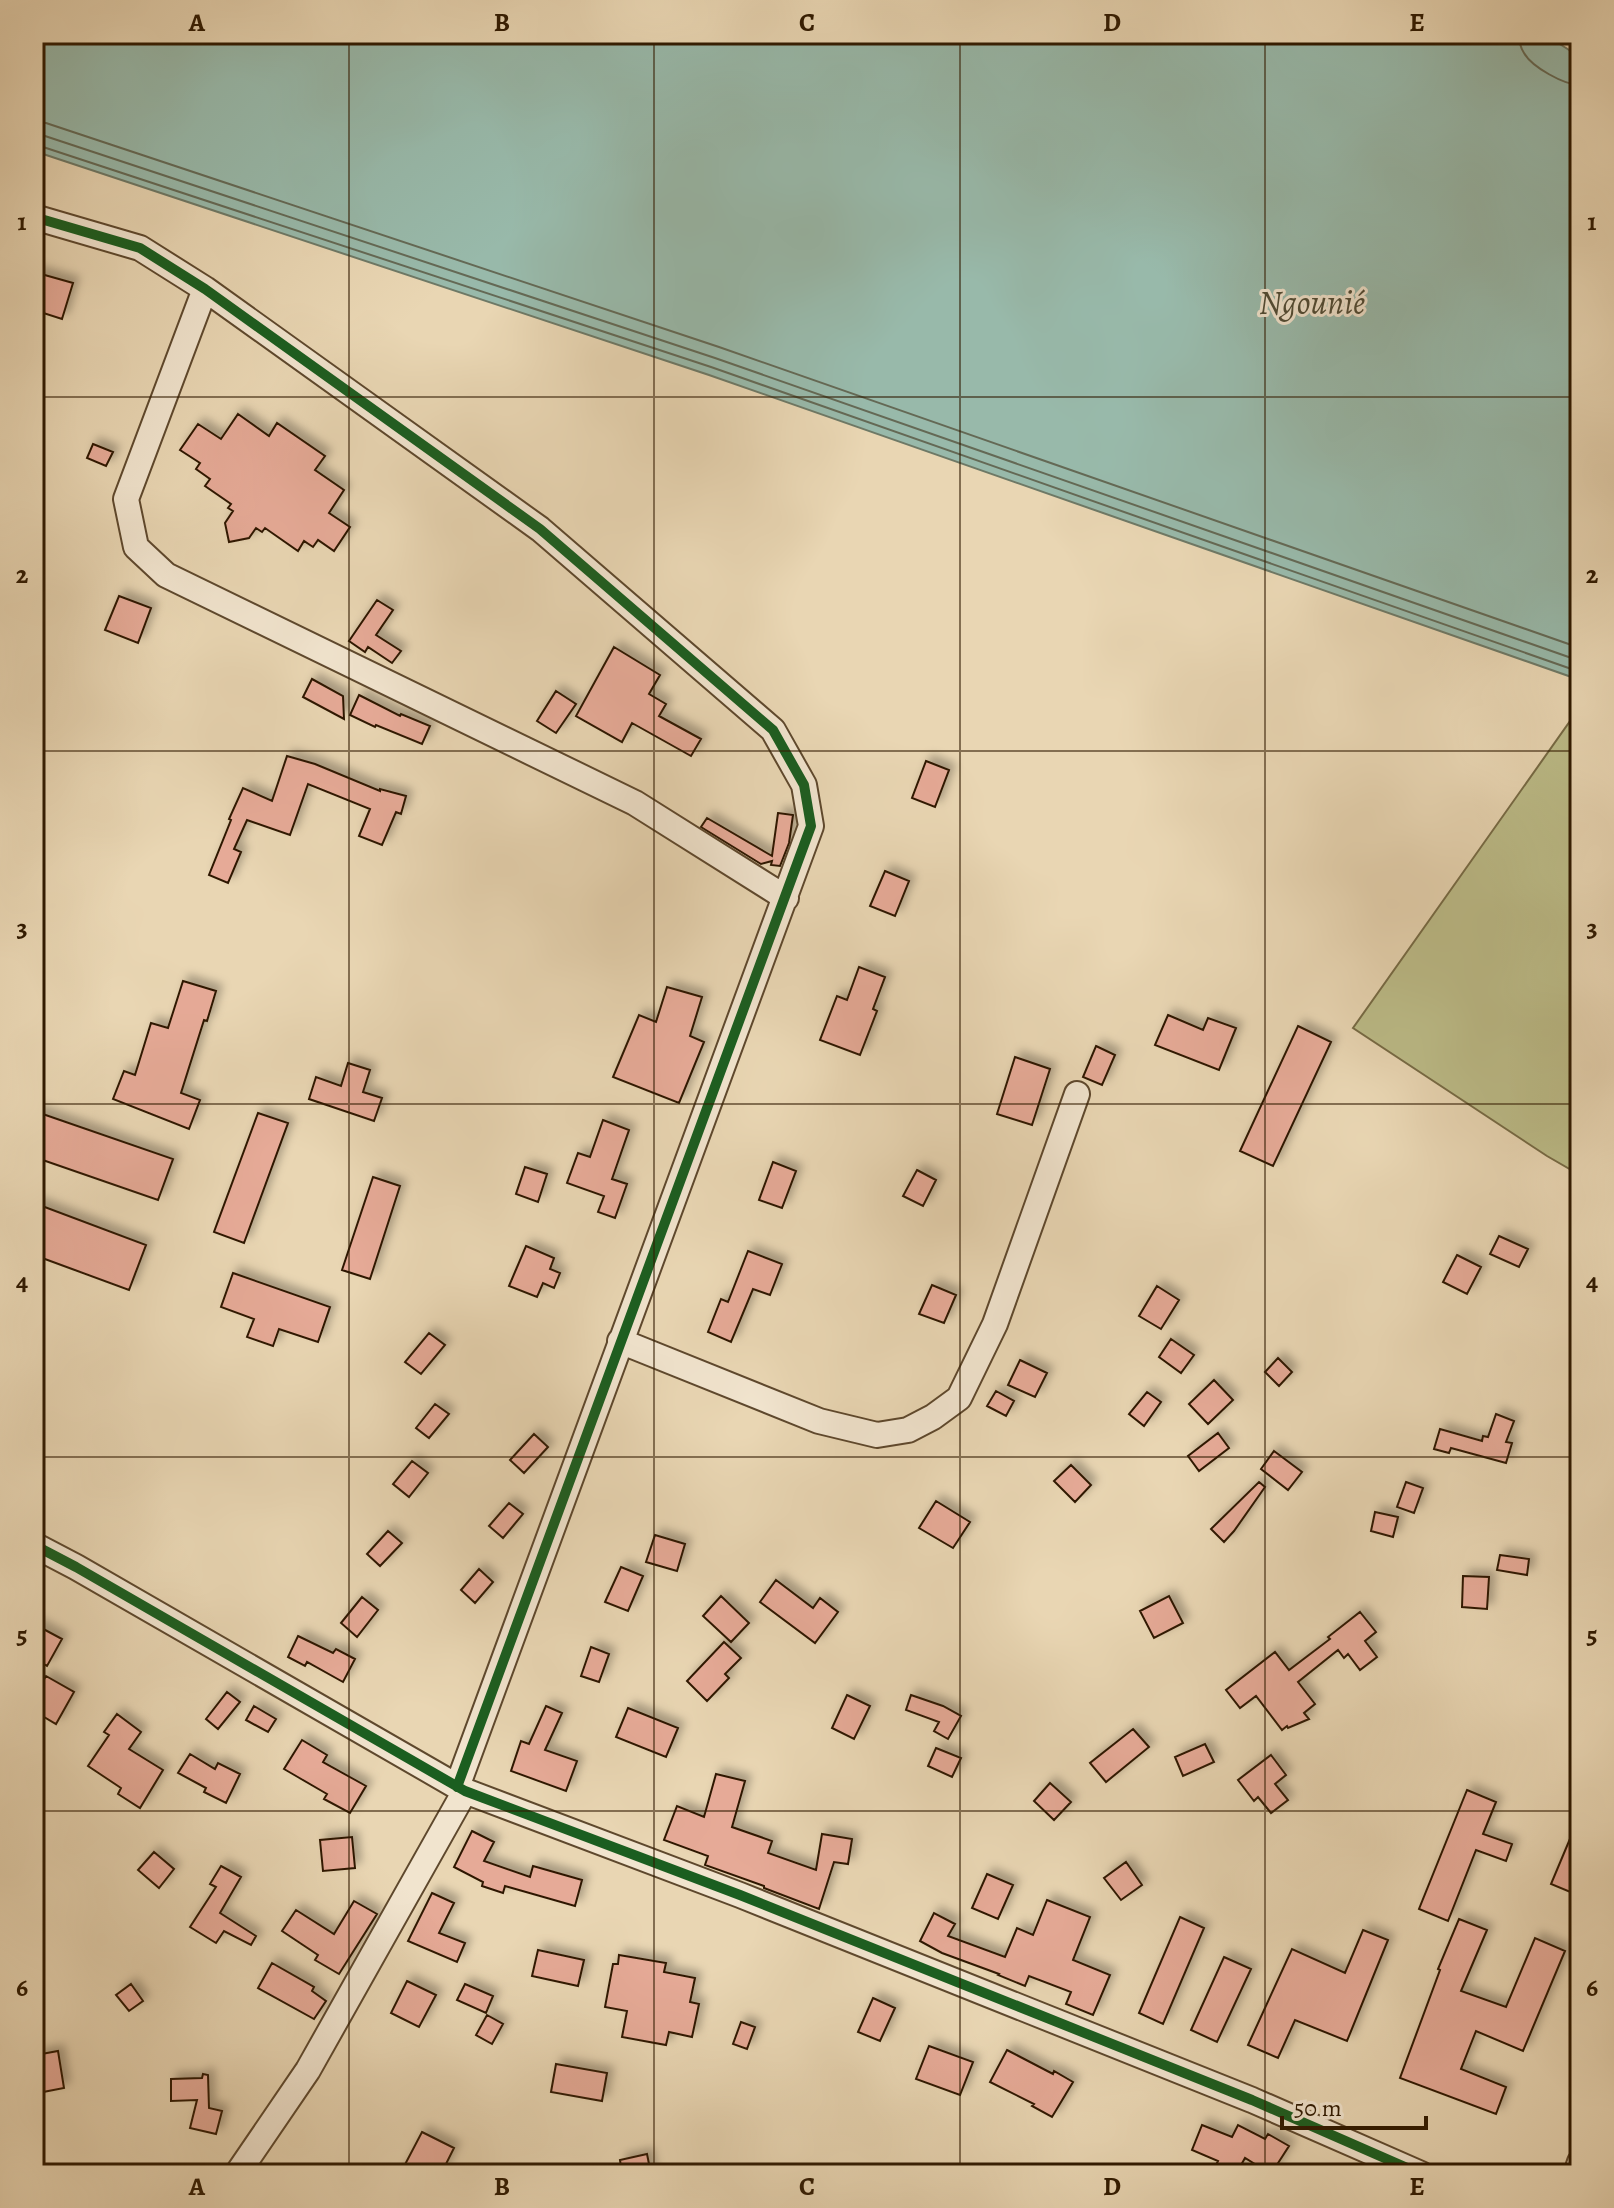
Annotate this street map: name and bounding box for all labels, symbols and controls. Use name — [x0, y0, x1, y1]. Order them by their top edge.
text: A — [188, 5, 206, 40]
text: B — [494, 5, 510, 40]
text: C — [799, 5, 815, 40]
text: D — [1103, 5, 1121, 40]
text: E — [1409, 5, 1425, 40]
text: 1 — [17, 204, 27, 239]
text: 1 — [1587, 204, 1597, 239]
water label: Ngounié — [1259, 279, 1365, 326]
text: 2 — [16, 557, 29, 592]
text: 2 — [1586, 557, 1599, 592]
text: 3 — [16, 910, 28, 945]
text: 3 — [1586, 910, 1598, 945]
text: 4 — [16, 1264, 28, 1299]
text: 4 — [1586, 1264, 1598, 1299]
text: 5 — [16, 1617, 28, 1652]
text: 5 — [1586, 1617, 1598, 1652]
text: 6 — [16, 1970, 28, 2005]
text: 6 — [1586, 1970, 1598, 2005]
scale bar — [1282, 2080, 1426, 2130]
text: 50 m — [1294, 2092, 1342, 2124]
text: A — [188, 2169, 206, 2204]
text: B — [494, 2169, 510, 2204]
text: C — [799, 2169, 815, 2204]
text: D — [1103, 2169, 1121, 2204]
text: E — [1409, 2169, 1425, 2204]

